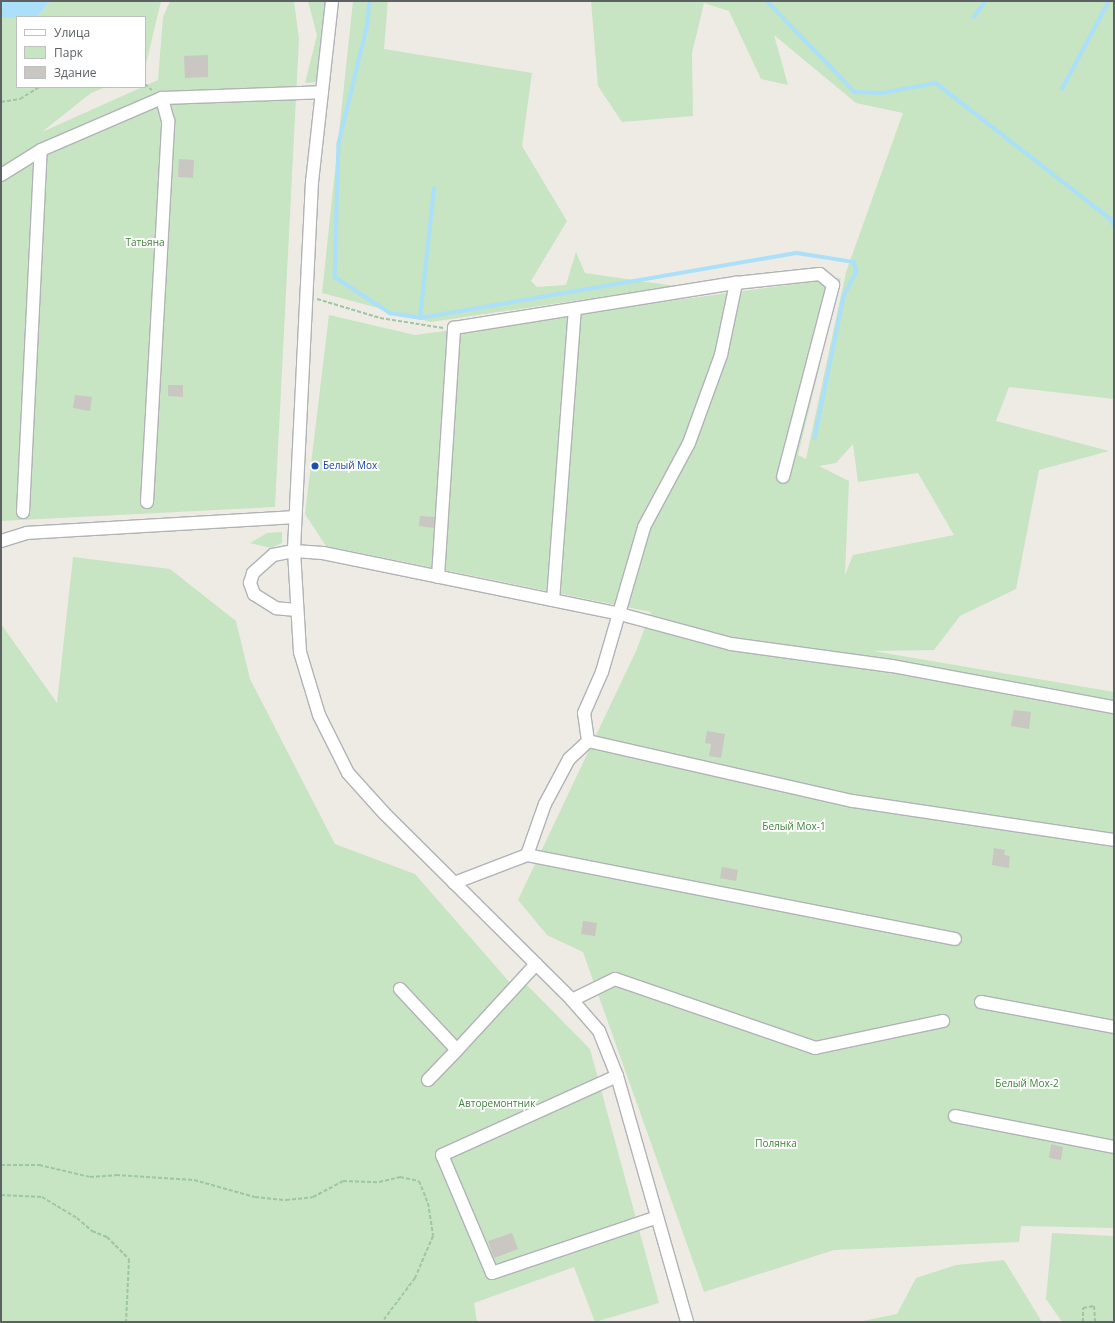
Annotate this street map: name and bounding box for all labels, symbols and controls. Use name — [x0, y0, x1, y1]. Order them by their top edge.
legend — [16, 16, 146, 88]
text: Улица — [54, 24, 90, 41]
text: Парк — [54, 44, 83, 61]
text: Здание — [54, 64, 97, 81]
park label: Татьяна — [125, 237, 165, 249]
place label: Белый Мох — [323, 460, 377, 472]
marker: Белый Мох — [310, 461, 320, 471]
park label: Белый Мох-1 — [762, 821, 826, 833]
park label: Белый Мох-2 — [995, 1078, 1059, 1090]
park label: Авторемонтник — [459, 1098, 535, 1110]
park label: Полянка — [755, 1138, 797, 1150]

